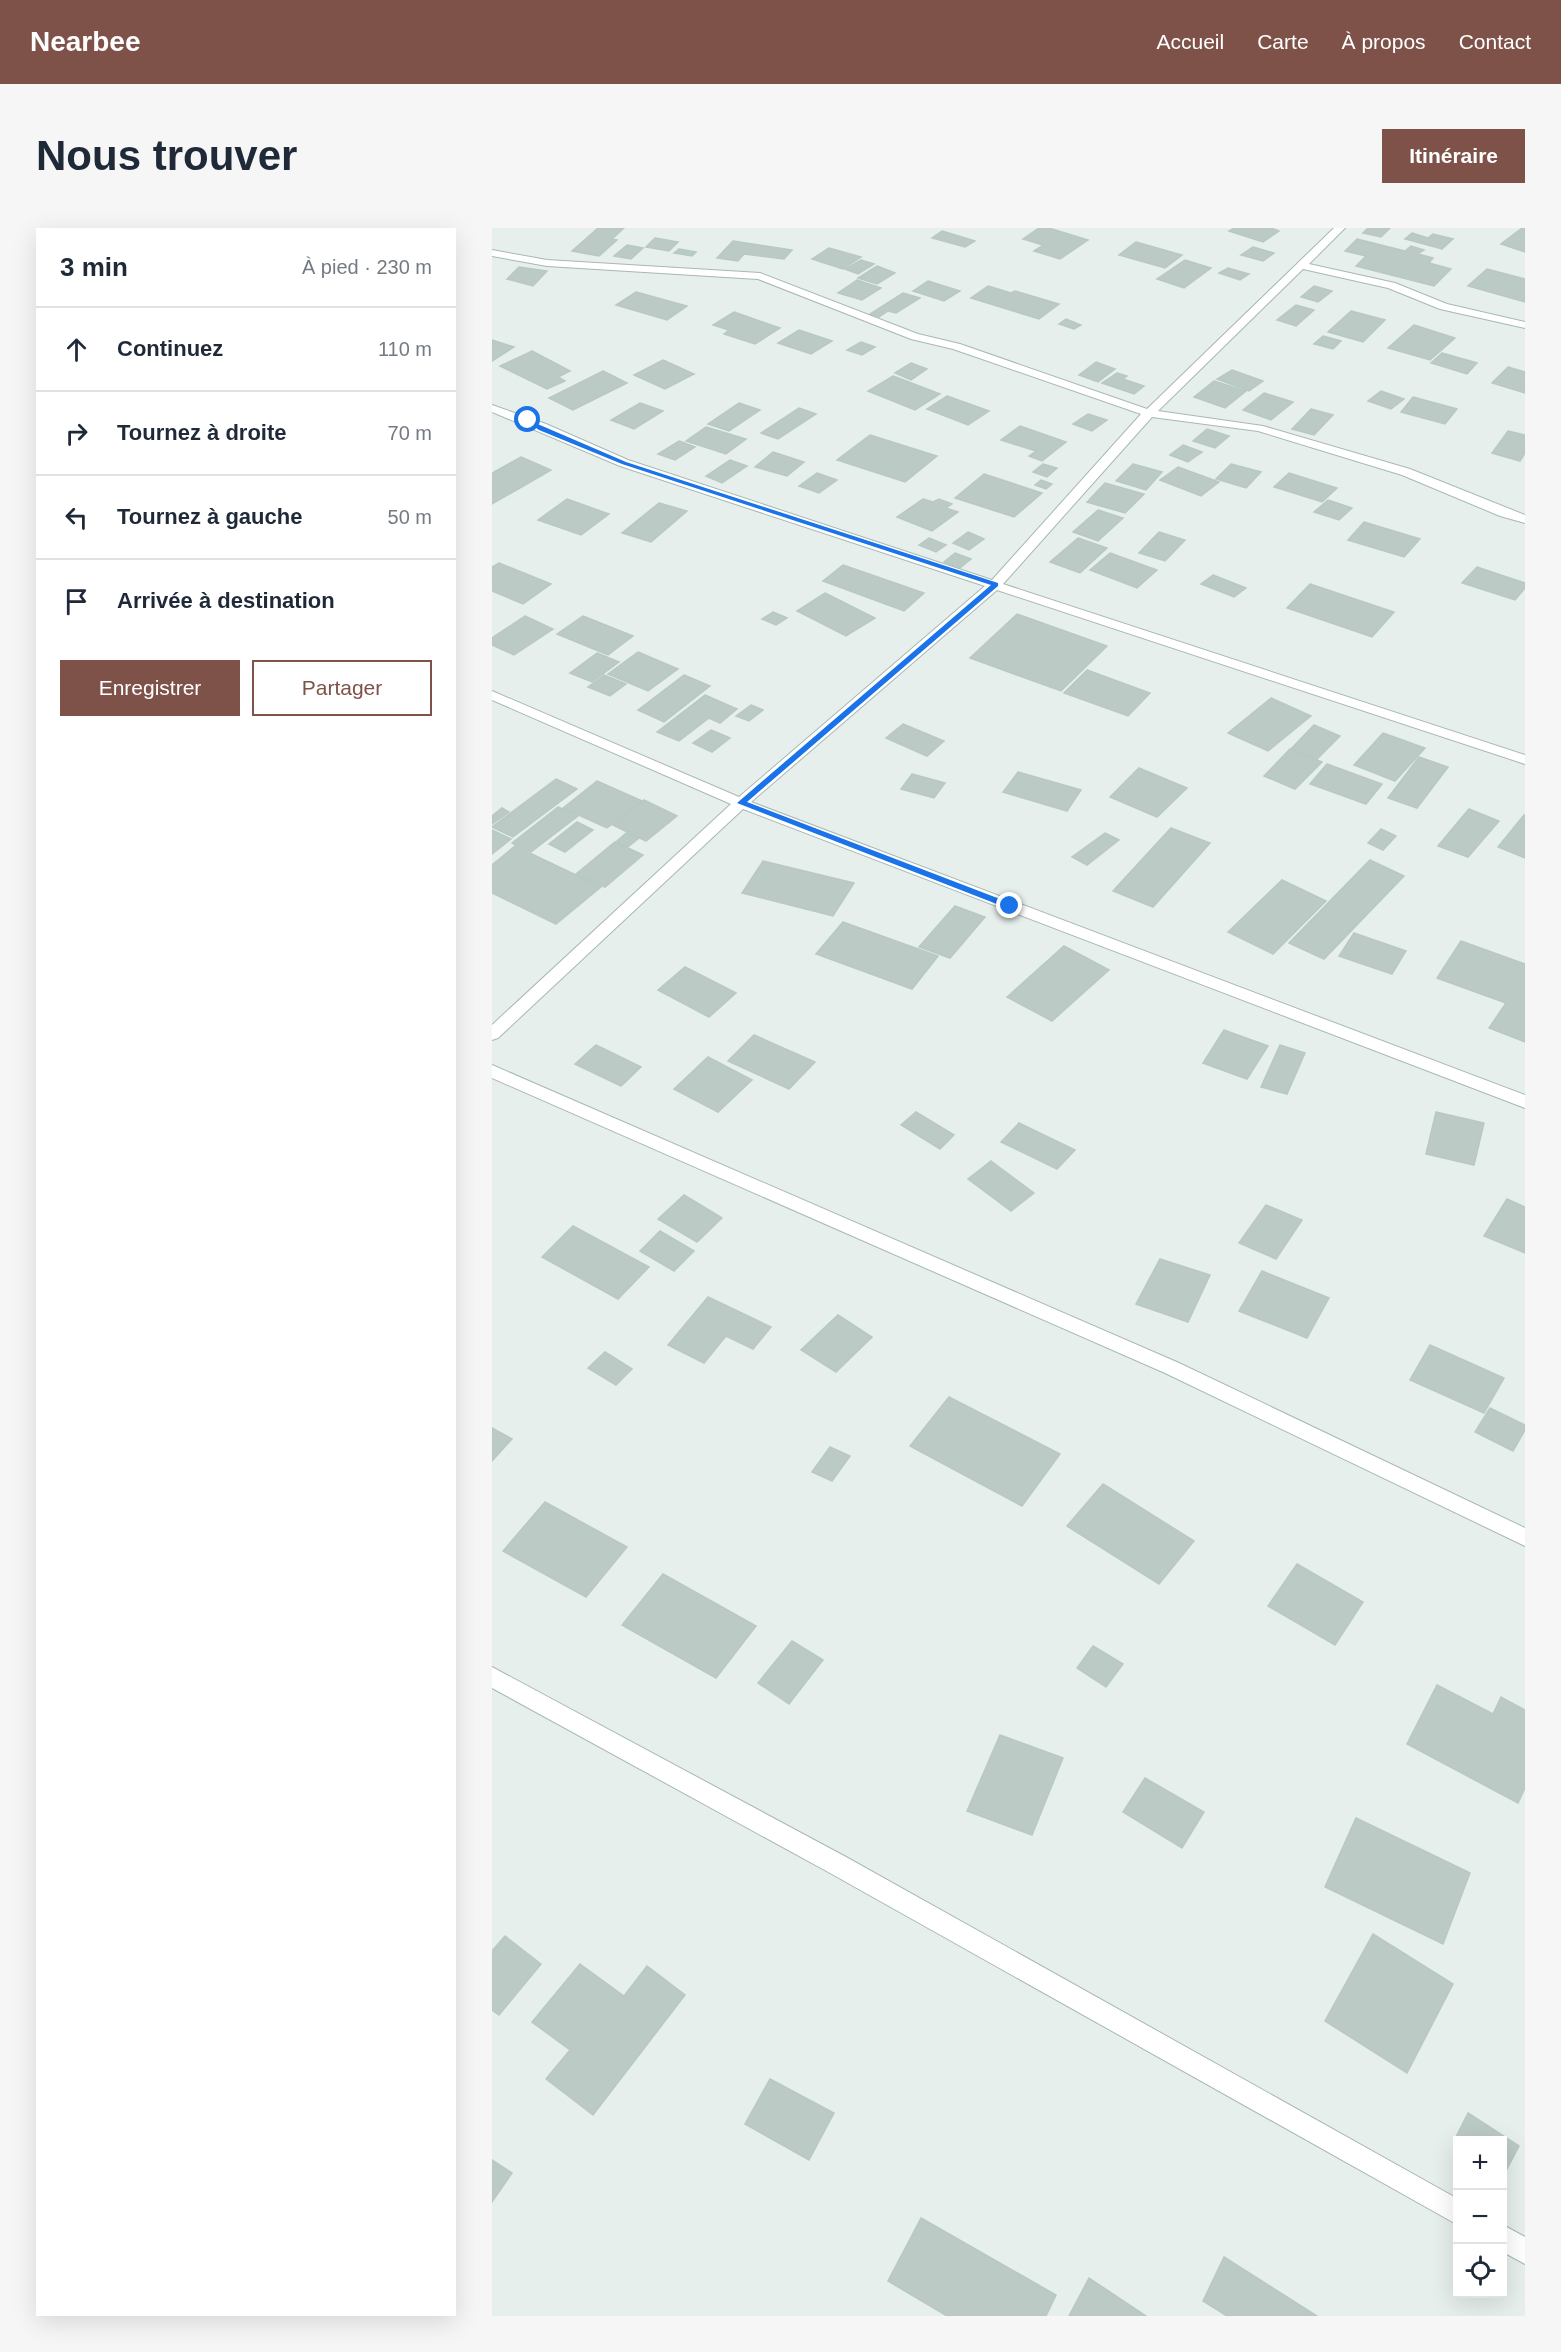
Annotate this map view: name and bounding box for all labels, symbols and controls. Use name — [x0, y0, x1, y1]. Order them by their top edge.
text: Nearbee — [30, 26, 141, 57]
text: Accueil — [1157, 30, 1224, 53]
text: Carte — [1257, 30, 1309, 53]
text: À propos — [1342, 30, 1426, 53]
text: Contact — [1459, 30, 1531, 53]
button: Itinéraire — [1382, 129, 1525, 183]
text: Nous trouver — [36, 132, 297, 179]
text: 3 min — [60, 252, 128, 282]
text: À pied · 230 m — [302, 256, 432, 278]
icon: ahead — [60, 333, 93, 366]
text: Continuez — [117, 336, 223, 361]
text: 110 m — [378, 338, 432, 360]
route start — [514, 406, 540, 432]
icon: right — [60, 417, 93, 450]
text: Tournez à droite — [117, 420, 287, 445]
text: 70 m — [388, 422, 432, 444]
icon: left — [60, 501, 93, 534]
text: Tournez à gauche — [117, 504, 302, 529]
text: 50 m — [388, 506, 432, 528]
icon: arrive — [60, 585, 93, 618]
text: Arrivée à destination — [117, 588, 335, 613]
button: Enregistrer — [60, 660, 240, 716]
button: Partager — [252, 660, 432, 716]
route end — [996, 892, 1022, 918]
map controls — [1453, 2136, 1507, 2298]
button: + — [1453, 2136, 1507, 2190]
button: − — [1453, 2190, 1507, 2244]
button: locate — [1453, 2244, 1507, 2298]

